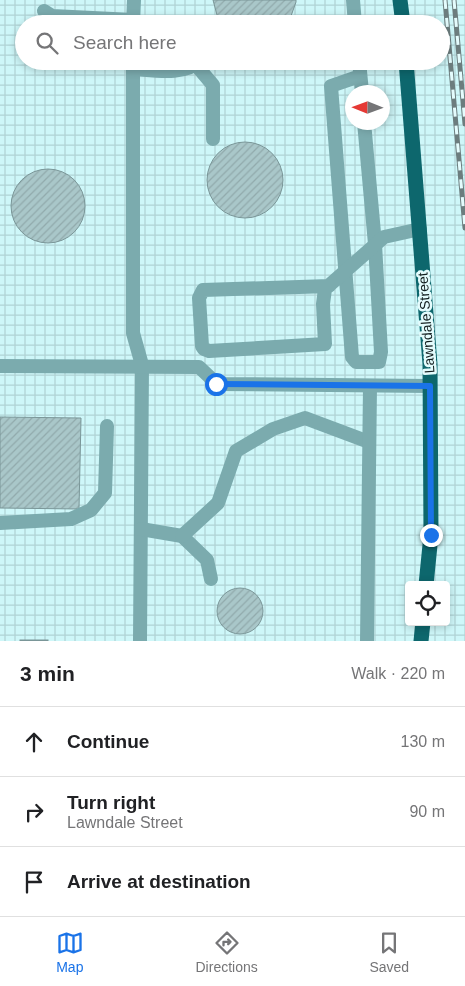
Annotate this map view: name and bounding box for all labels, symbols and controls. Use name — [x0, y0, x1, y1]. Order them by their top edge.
search box — [15, 15, 450, 70]
icon: search — [33, 29, 61, 57]
text: Search here — [73, 32, 177, 53]
north arrow — [345, 85, 390, 130]
street label: Lawndale Street — [414, 272, 438, 374]
route start — [205, 373, 228, 396]
route end — [420, 524, 443, 547]
map controls — [405, 581, 450, 626]
button: locate — [405, 581, 450, 626]
text: 3 min — [20, 662, 75, 685]
text: Walk · 220 m — [351, 665, 445, 682]
icon: ahead — [20, 728, 48, 756]
text: Continue — [67, 731, 149, 752]
text: 130 m — [401, 733, 445, 750]
text: Turn right — [67, 792, 155, 813]
icon: right — [20, 798, 48, 826]
text: 90 m — [409, 803, 445, 820]
text: Lawndale Street — [67, 814, 183, 831]
icon: arrive — [20, 868, 48, 896]
text: Arrive at destination — [67, 871, 251, 892]
tab: Map — [56, 929, 84, 975]
tab: Directions — [196, 929, 258, 975]
tab: Saved — [369, 929, 409, 975]

